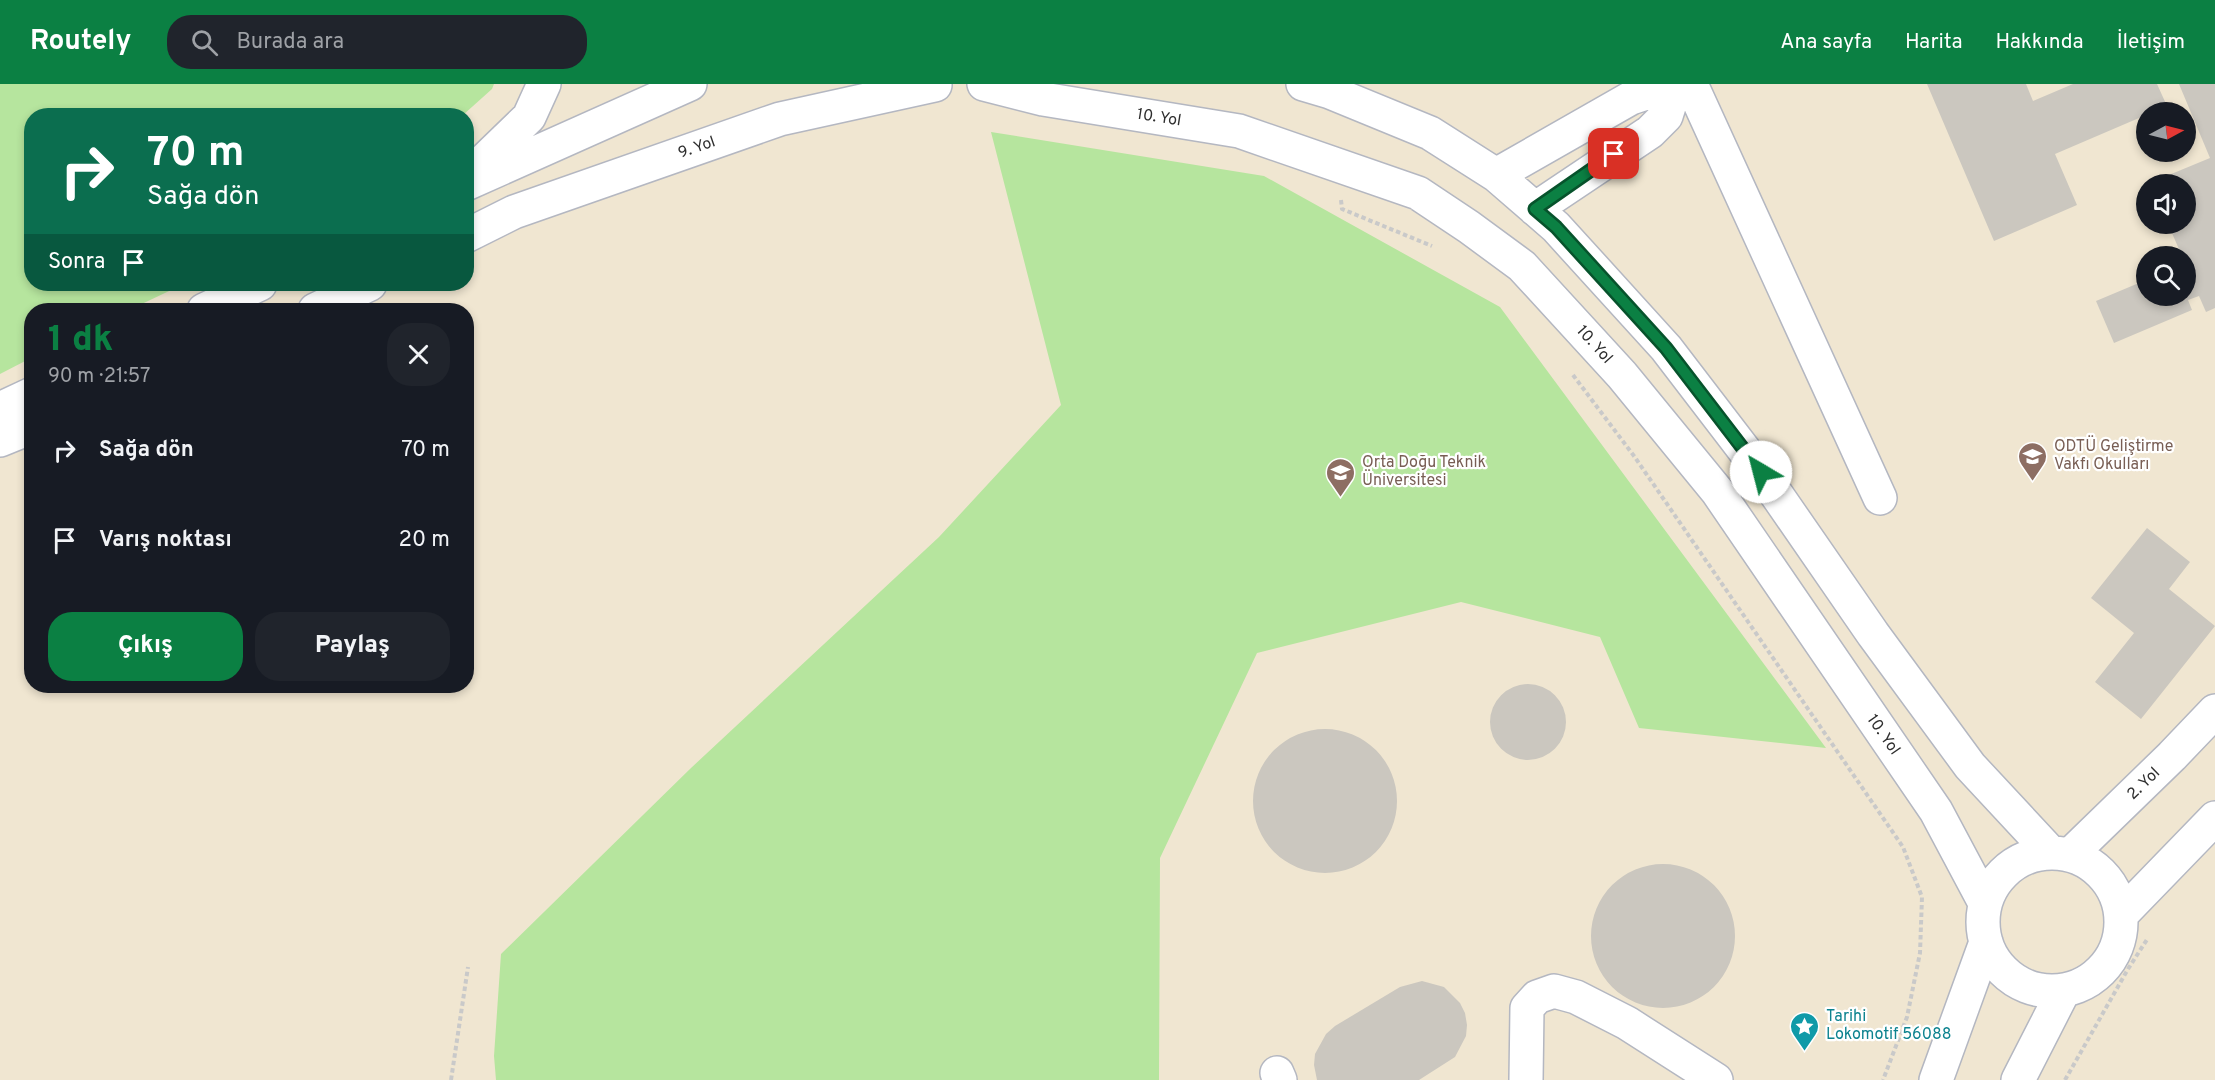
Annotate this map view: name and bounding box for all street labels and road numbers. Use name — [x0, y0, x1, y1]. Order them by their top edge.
street label: 10. Yol — [1135, 105, 1183, 131]
street label: 9. Yol — [676, 132, 718, 164]
street label: 10. Yol — [1572, 322, 1616, 368]
street label: 10. Yol — [1862, 711, 1904, 759]
street label: 2. Yol — [2123, 763, 2165, 805]

